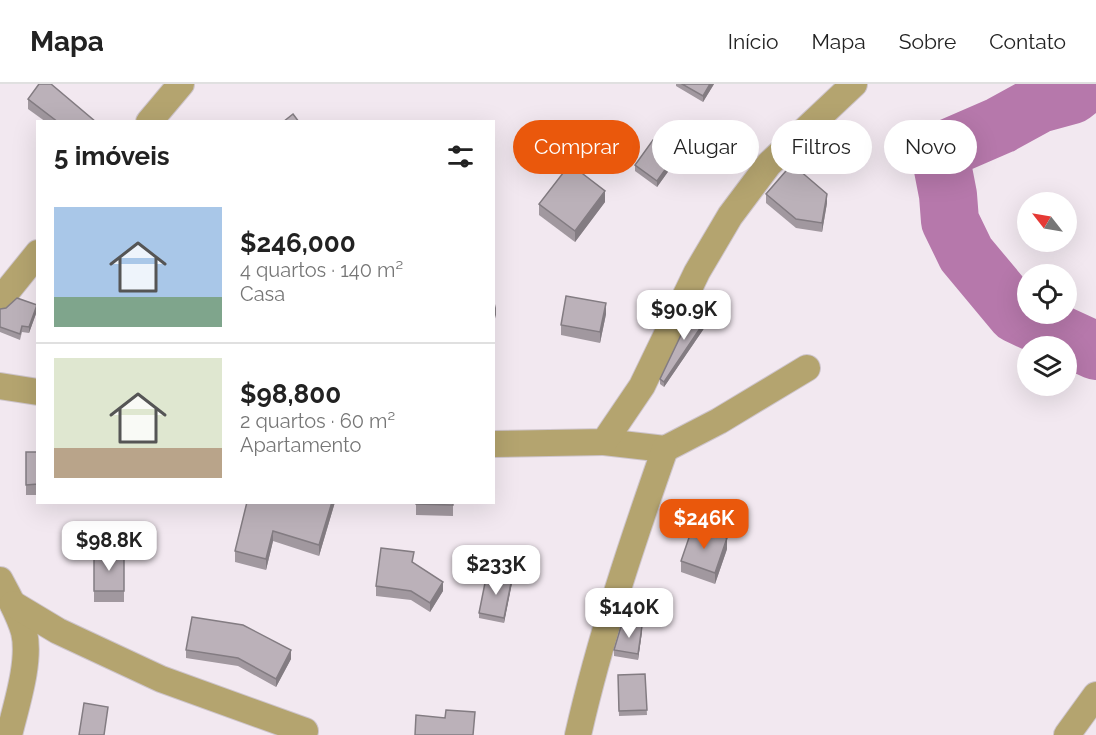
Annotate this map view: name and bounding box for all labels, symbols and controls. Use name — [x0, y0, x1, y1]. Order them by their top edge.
text: Mapa — [30, 25, 104, 58]
text: Início — [728, 29, 778, 54]
text: Mapa — [811, 29, 866, 54]
text: Sobre — [899, 29, 956, 54]
text: Contato — [989, 29, 1066, 54]
chip: Comprar — [513, 120, 640, 174]
chip: Alugar — [652, 120, 759, 174]
chip: Filtros — [771, 120, 872, 174]
chip: Novo — [884, 120, 977, 174]
icon: filters — [444, 140, 477, 173]
text: 5 imóveis — [54, 141, 170, 171]
north arrow — [1017, 192, 1077, 252]
map controls — [1017, 192, 1077, 396]
text: $246,000 — [240, 228, 356, 258]
icon: home — [102, 231, 174, 303]
text: 4 quartos · 140 m² — [240, 258, 403, 282]
button: locate — [1017, 264, 1077, 324]
text: Casa — [240, 282, 285, 306]
pin: $90.9K — [635, 290, 733, 341]
text: $90.9K — [651, 297, 717, 321]
button: layers — [1017, 336, 1077, 396]
text: $98,800 — [240, 379, 341, 409]
icon: home — [102, 382, 174, 454]
text: 2 quartos · 60 m² — [240, 409, 395, 433]
text: Apartamento — [240, 433, 362, 457]
pin: $246K — [662, 499, 746, 550]
text: $246K — [674, 506, 734, 530]
pin: $98.8K — [60, 521, 158, 572]
text: $98.8K — [76, 528, 142, 552]
pin: $233K — [454, 545, 538, 596]
text: $233K — [466, 552, 526, 576]
pin: $140K — [587, 588, 671, 639]
text: $140K — [599, 595, 659, 619]

